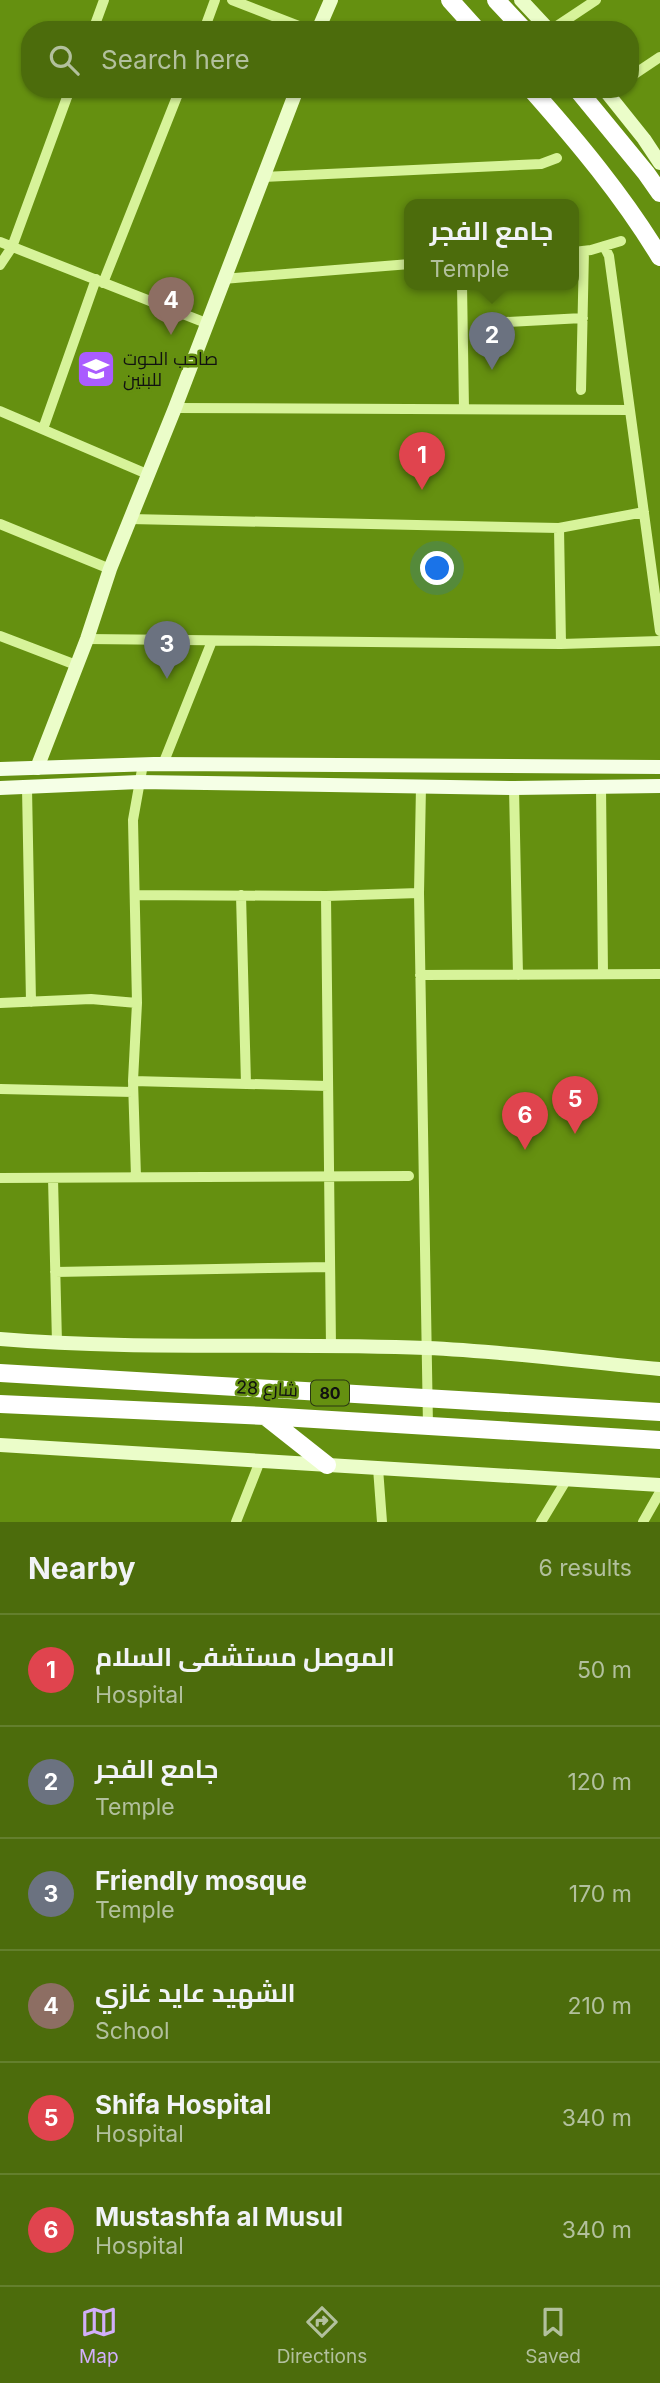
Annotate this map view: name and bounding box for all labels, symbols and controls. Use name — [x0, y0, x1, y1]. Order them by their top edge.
search box — [21, 21, 639, 98]
icon: search — [45, 41, 83, 79]
text: Search here — [101, 44, 250, 75]
popup — [404, 199, 579, 290]
text: جامع الفجر — [430, 215, 553, 246]
text: Temple — [430, 255, 509, 283]
pin: 4 — [148, 277, 194, 335]
pin: 2 — [469, 312, 515, 370]
school or university icon: صاحب الحوت للبنين — [75, 348, 117, 390]
place label: صاحب الحوت للبنين — [123, 348, 218, 391]
pin: 1 — [399, 432, 445, 490]
your location — [420, 551, 454, 585]
pin: 3 — [144, 621, 190, 679]
pin: 5 — [552, 1076, 598, 1134]
pin: 6 — [502, 1092, 548, 1150]
street label: شارع 28 — [235, 1376, 299, 1403]
road number: 80 — [311, 1380, 349, 1406]
text: Nearby — [28, 1550, 136, 1586]
text: 6 results — [538, 1554, 632, 1582]
text: الموصل مستشفى السلام — [95, 1641, 395, 1672]
text: 1 — [46, 1656, 56, 1684]
text: 50 m — [577, 1656, 632, 1684]
text: Hospital — [95, 1681, 184, 1709]
text: جامع الفجر — [95, 1753, 219, 1784]
text: 2 — [44, 1768, 58, 1796]
text: 120 m — [567, 1768, 632, 1796]
text: Temple — [95, 1793, 175, 1821]
text: Friendly mosque — [95, 1865, 307, 1896]
text: 3 — [44, 1880, 58, 1908]
text: 170 m — [569, 1880, 632, 1908]
text: Temple — [95, 1896, 175, 1924]
text: الشهيد عايد غازي — [95, 1977, 296, 2008]
text: 4 — [43, 1992, 59, 2020]
text: 210 m — [567, 1992, 632, 2020]
text: School — [95, 2017, 170, 2045]
text: Shifa Hospital — [95, 2089, 272, 2120]
text: 5 — [44, 2104, 58, 2132]
text: 340 m — [562, 2104, 632, 2132]
text: Hospital — [95, 2120, 184, 2148]
text: Mustashfa al Musul — [95, 2201, 343, 2232]
text: 6 — [44, 2216, 58, 2244]
text: 340 m — [562, 2216, 632, 2244]
text: Hospital — [95, 2232, 184, 2260]
tab: Map — [79, 2303, 119, 2368]
tab: Directions — [277, 2303, 367, 2368]
tab: Saved — [525, 2303, 581, 2368]

